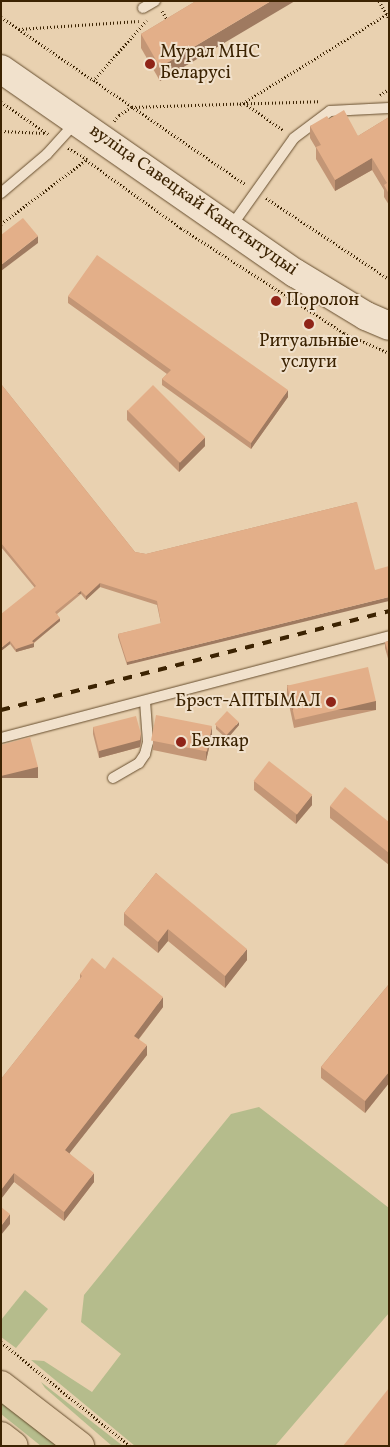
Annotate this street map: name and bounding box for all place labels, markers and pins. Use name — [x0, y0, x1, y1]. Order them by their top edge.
place label: Мурал МНС Беларусі — [160, 43, 260, 86]
marker: Мурал МНС Беларусі — [144, 58, 156, 70]
place label: Поролон — [286, 290, 359, 312]
marker: Поролон — [270, 295, 282, 307]
marker: Ритуальные услуги — [303, 318, 315, 330]
place label: Ритуальные услуги — [259, 332, 359, 374]
place label: Брэст-АПТЫМАЛ — [175, 691, 321, 713]
marker: Брэст-АПТЫМАЛ — [325, 696, 337, 708]
place label: Белкар — [191, 731, 249, 753]
marker: Белкар — [175, 736, 187, 748]

